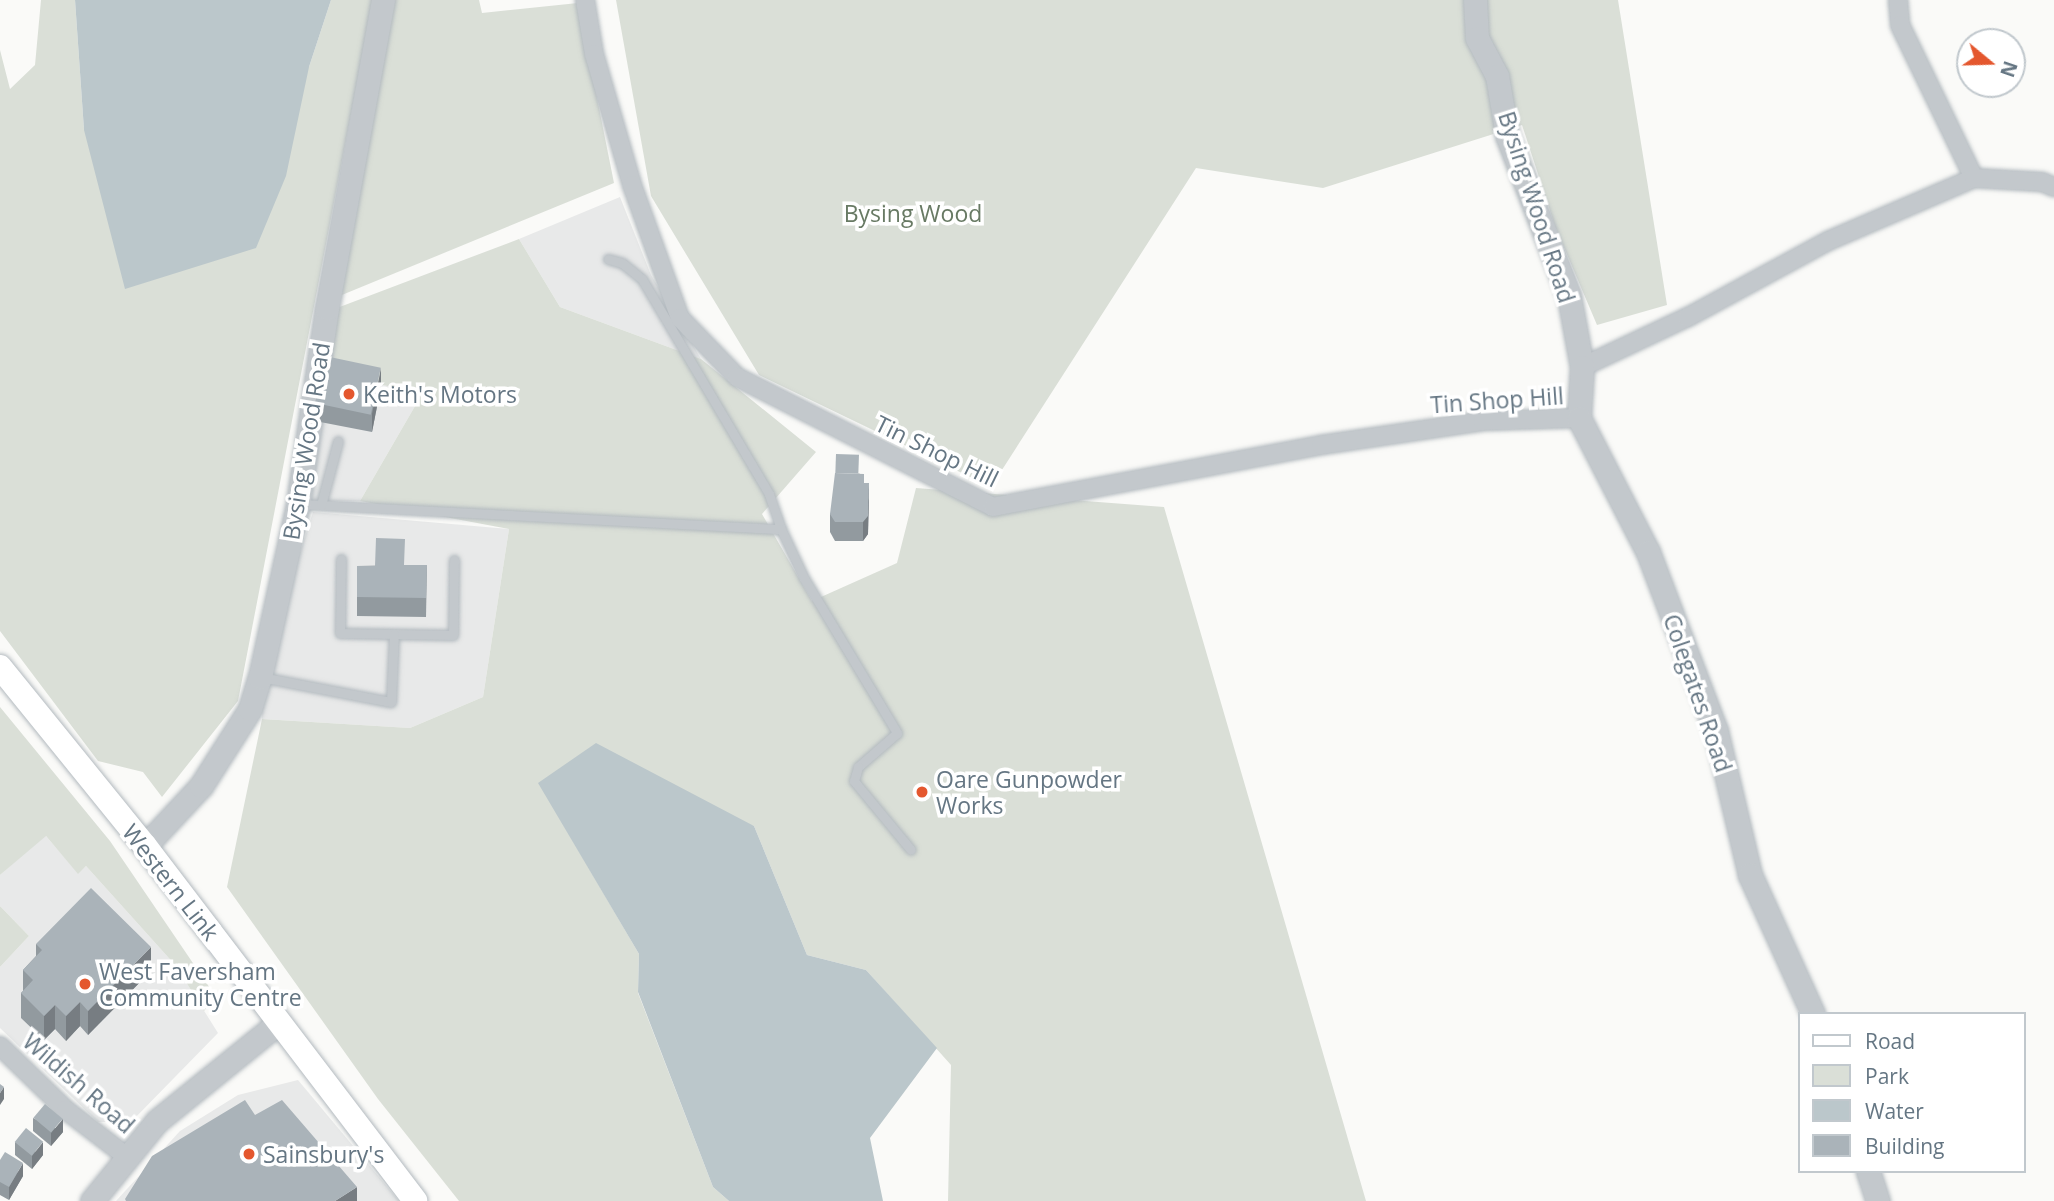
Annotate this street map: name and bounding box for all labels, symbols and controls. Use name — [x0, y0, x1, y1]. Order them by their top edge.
north arrow — [1956, 28, 2026, 98]
text: N — [1994, 58, 2024, 81]
street label: Bysing Wood Road — [1493, 108, 1581, 306]
park label: Bysing Wood — [844, 199, 982, 227]
street label: Bysing Wood Road — [277, 340, 335, 542]
place label: Keith's Motors — [363, 380, 517, 408]
street label: Tin Shop Hill — [1429, 382, 1565, 418]
marker: Keith's Motors — [341, 386, 357, 402]
street label: Tin Shop Hill — [871, 409, 1003, 493]
street label: Colegates Road — [1658, 610, 1738, 776]
place label: Oare Gunpowder Works — [936, 765, 1122, 819]
marker: Oare Gunpowder Works — [914, 784, 930, 800]
street label: Western Link — [117, 818, 225, 946]
place label: West Faversham Community Centre — [99, 957, 302, 1011]
marker: West Faversham Community Centre — [77, 976, 93, 992]
legend — [1798, 1012, 2026, 1173]
street label: Wildish Road — [18, 1027, 140, 1139]
text: Road — [1865, 1027, 1915, 1055]
text: Park — [1865, 1062, 1909, 1090]
text: Water — [1865, 1097, 1924, 1125]
text: Building — [1865, 1132, 1944, 1160]
place label: Sainsbury's — [263, 1140, 384, 1168]
marker: Sainsbury's — [241, 1146, 257, 1162]

